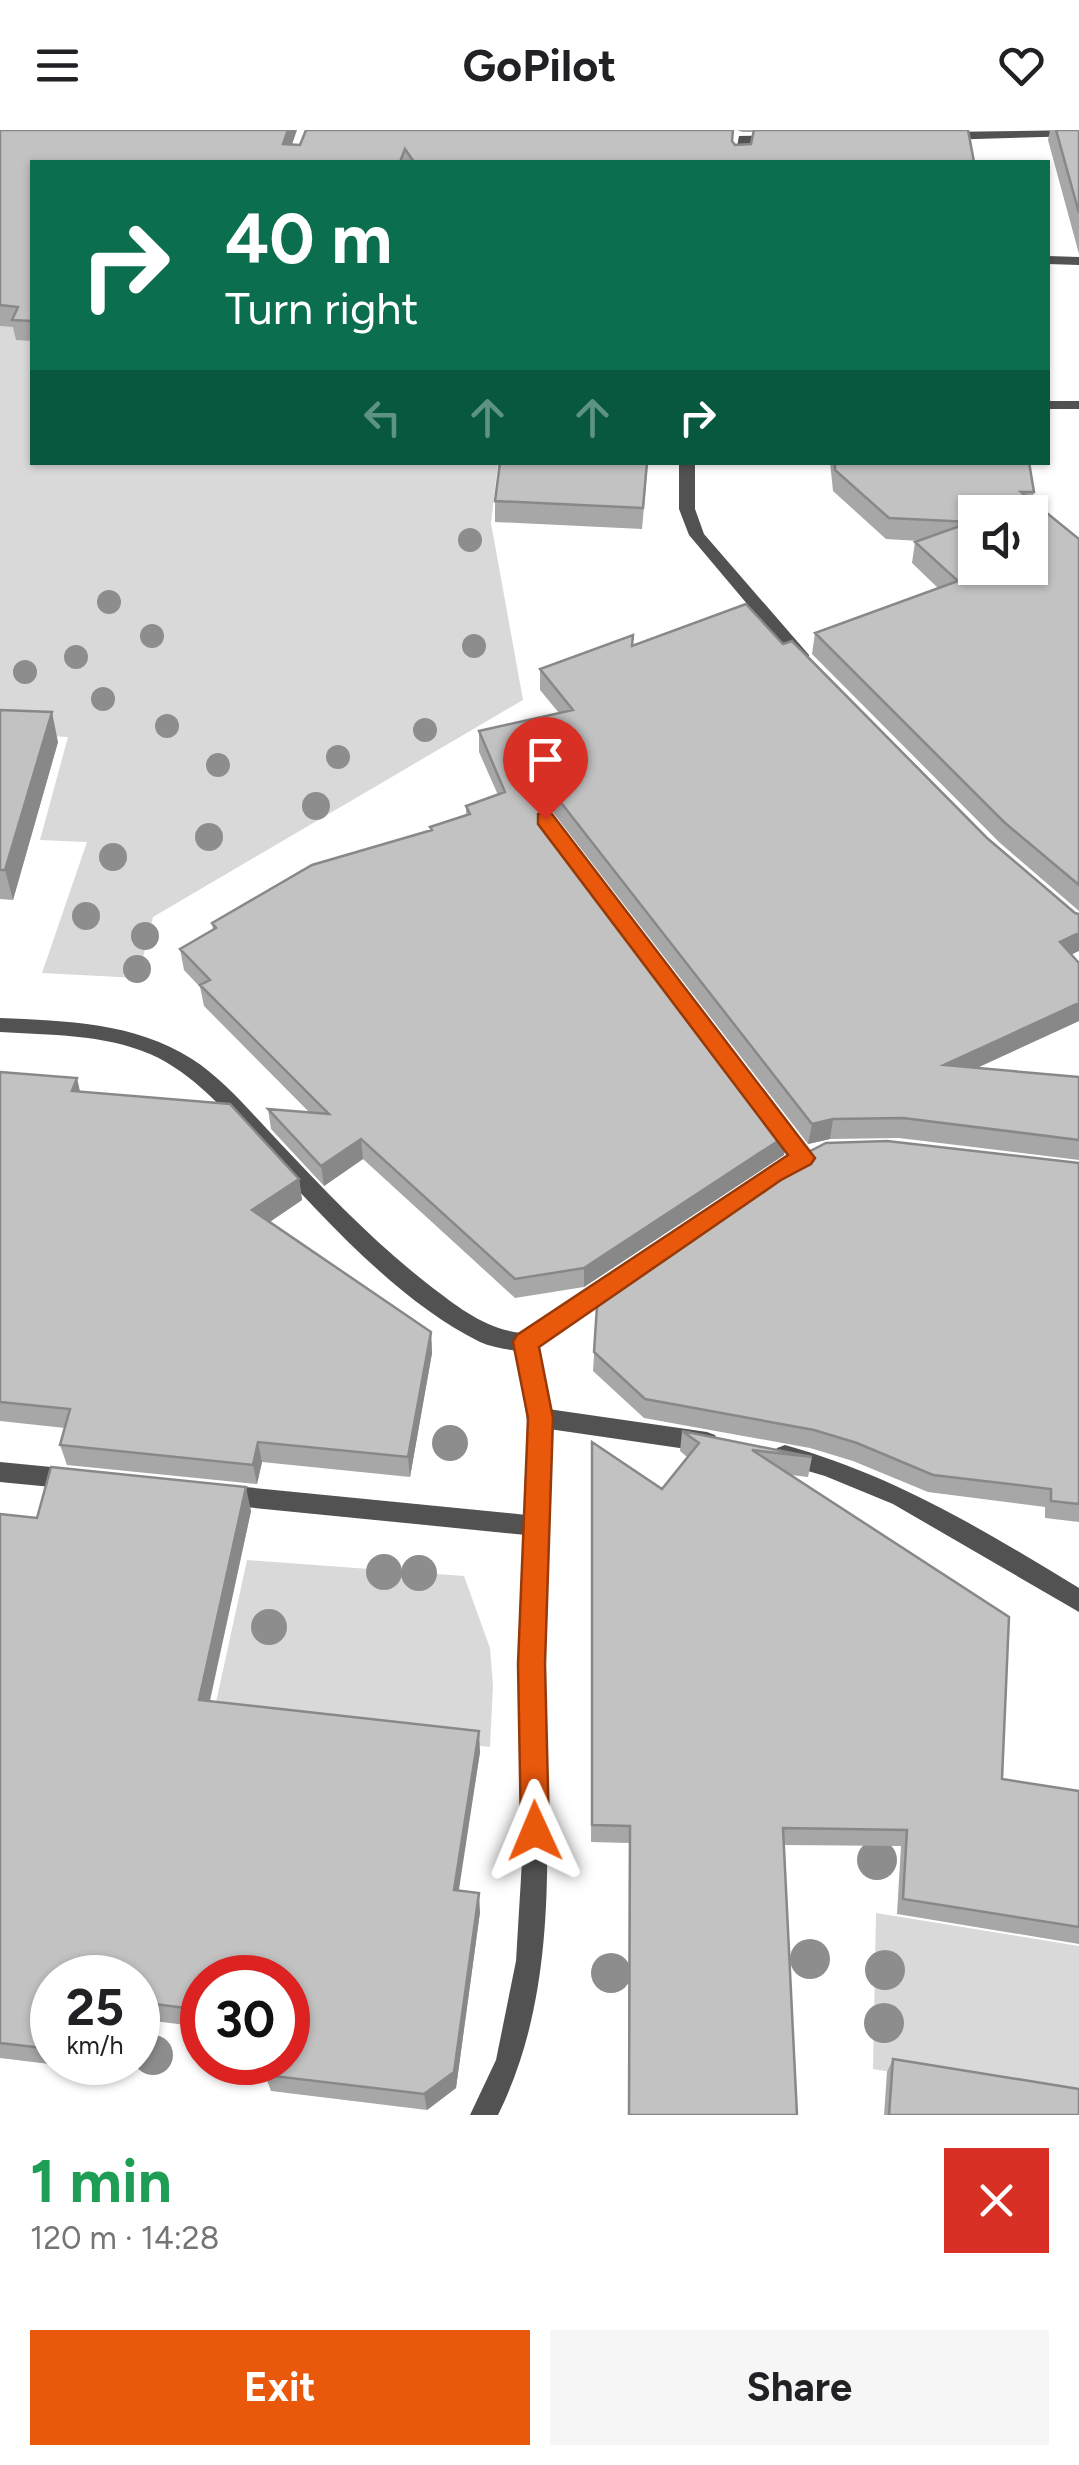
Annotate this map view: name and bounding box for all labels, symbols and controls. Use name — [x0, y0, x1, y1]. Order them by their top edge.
icon: menu — [30, 38, 85, 93]
text: GoPilot — [463, 38, 616, 92]
icon: heart — [994, 38, 1049, 93]
text: 40 m — [225, 196, 392, 281]
icon: right — [60, 200, 190, 330]
text: Turn right — [225, 281, 418, 335]
icon: left — [355, 390, 410, 445]
icon: ahead — [460, 390, 515, 445]
icon: ahead — [565, 390, 620, 445]
icon: right — [670, 390, 725, 445]
map controls — [958, 495, 1048, 585]
button: sound — [958, 495, 1048, 585]
pin — [503, 717, 588, 820]
icon: arrive — [518, 732, 573, 787]
position arrow — [483, 1779, 587, 1883]
speed limit sign: 30 — [180, 1955, 310, 2085]
text: 25 — [66, 1977, 124, 2038]
text: km/h — [66, 2030, 124, 2060]
text: 1 min — [30, 2145, 172, 2217]
button: close — [944, 2148, 1049, 2253]
text: 120 m · 14:28 — [30, 2219, 219, 2257]
button: Exit — [30, 2330, 530, 2445]
button: Share — [550, 2330, 1049, 2445]

